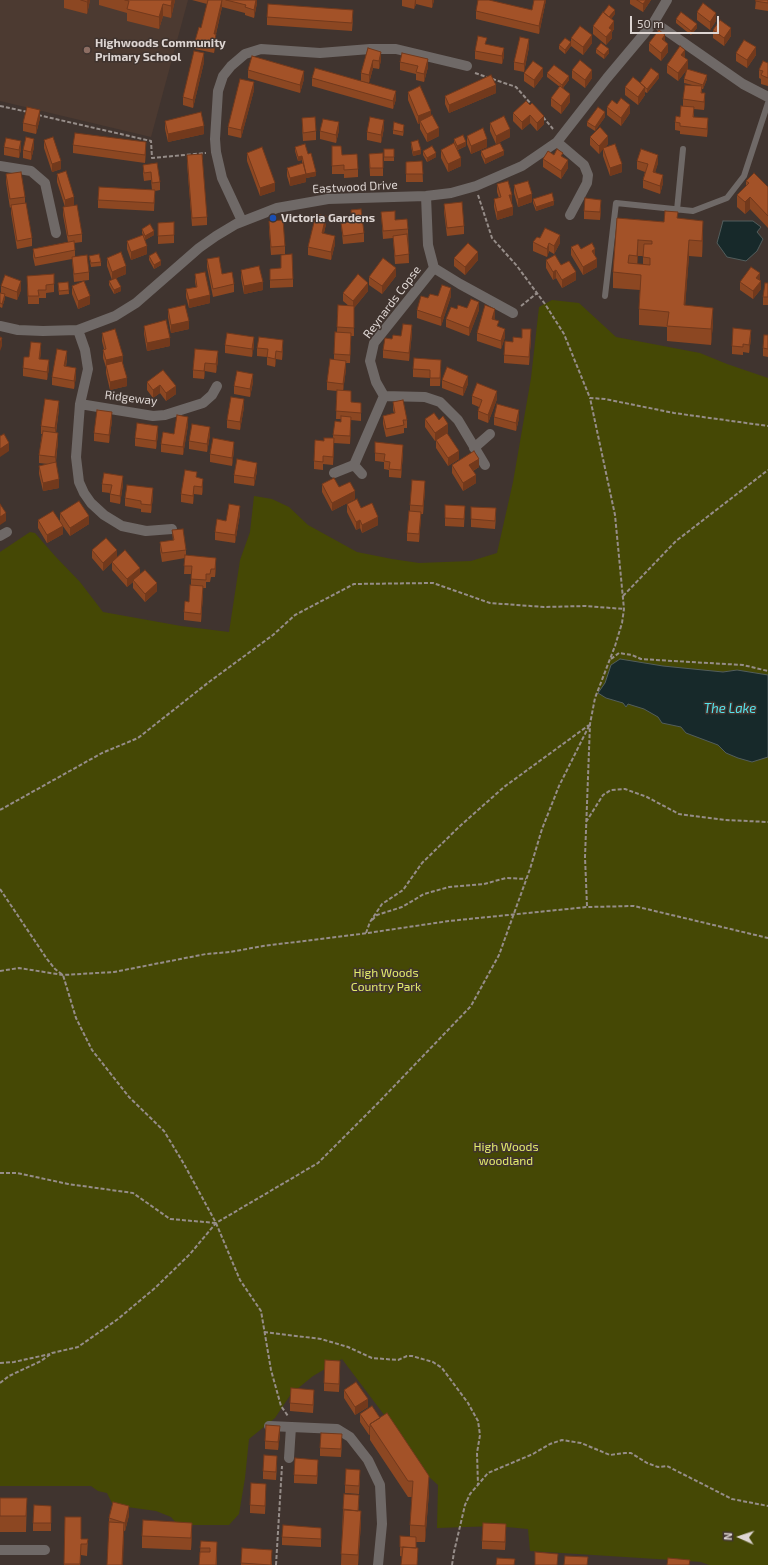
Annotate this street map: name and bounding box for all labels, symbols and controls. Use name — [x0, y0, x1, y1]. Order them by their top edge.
scale bar — [632, 8, 721, 34]
text: 50 m — [637, 16, 664, 30]
place label: Highwoods Community Primary School — [95, 36, 226, 64]
marker: Highwoods Community Primary School — [82, 45, 92, 55]
street label: Eastwood Drive — [312, 178, 398, 196]
place label: Victoria Gardens — [281, 211, 375, 225]
marker: Victoria Gardens — [268, 213, 278, 223]
street label: Reynards Copse — [360, 263, 424, 341]
street label: Ridgeway — [104, 388, 158, 408]
water label: The Lake — [704, 701, 756, 717]
park label: High Woods Country Park — [351, 966, 421, 994]
park label: High Woods woodland — [473, 1140, 539, 1168]
north arrow — [720, 1517, 760, 1557]
text: N — [721, 1532, 734, 1541]

